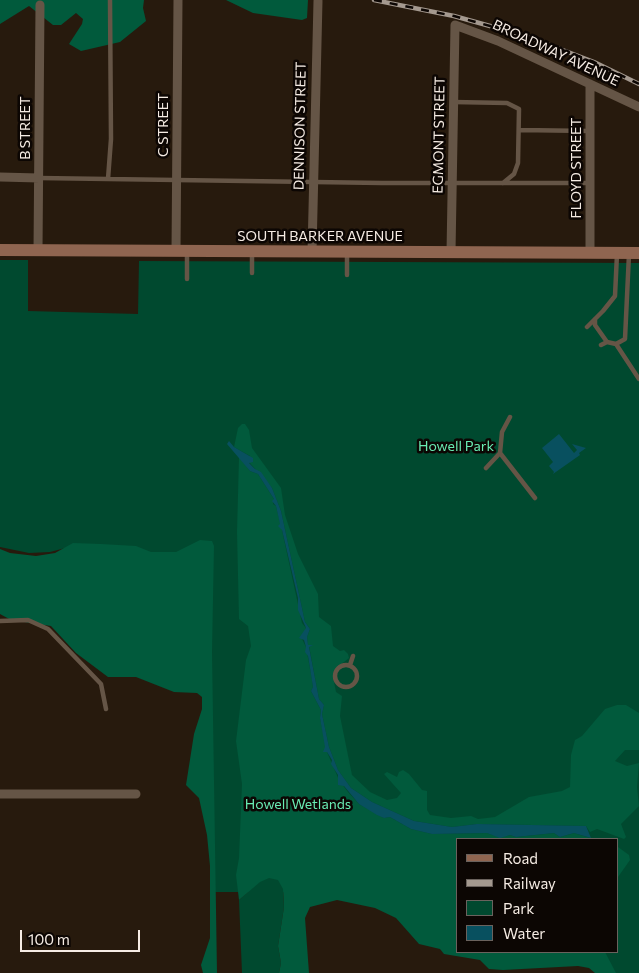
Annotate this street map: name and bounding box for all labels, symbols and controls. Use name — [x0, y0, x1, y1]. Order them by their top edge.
street label: BROADWAY AVENUE — [490, 16, 622, 90]
street label: DENNISON STREET — [290, 62, 310, 190]
street label: EGMONT STREET — [430, 76, 448, 194]
street label: C STREET — [155, 93, 171, 157]
street label: B STREET — [17, 96, 33, 160]
street label: FLOYD STREET — [568, 118, 584, 218]
street label: SOUTH BARKER AVENUE — [237, 228, 403, 244]
park label: Howell Park — [418, 438, 494, 454]
park label: Howell Wetlands — [245, 796, 351, 812]
legend — [456, 838, 619, 953]
text: Road — [503, 849, 538, 867]
text: Railway — [503, 874, 556, 892]
text: Park — [503, 899, 534, 917]
scale bar — [22, 920, 142, 952]
text: Water — [503, 924, 545, 942]
text: 100 m — [28, 930, 70, 948]

